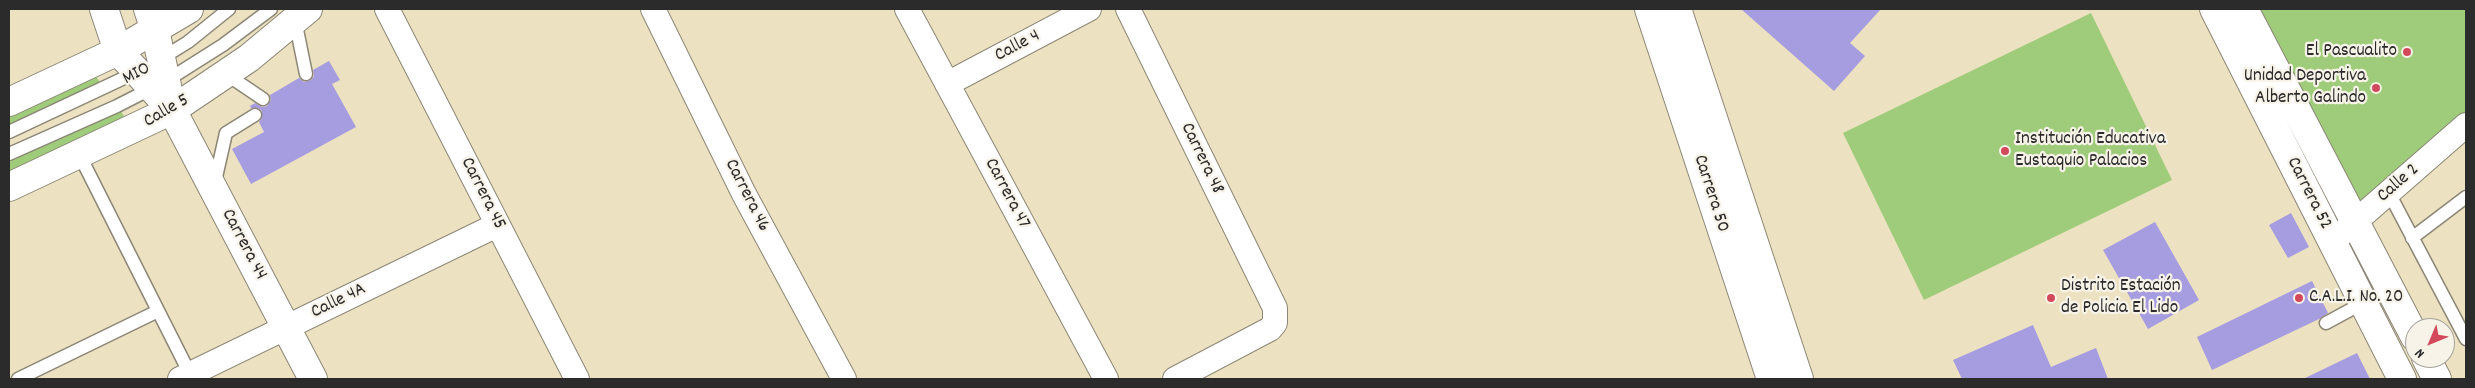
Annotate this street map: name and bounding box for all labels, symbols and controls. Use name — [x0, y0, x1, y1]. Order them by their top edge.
street label: Calle 4 — [991, 26, 1045, 68]
place label: El Pascualito — [2306, 41, 2397, 63]
marker: El Pascualito — [2401, 46, 2413, 58]
street label: MIO — [119, 58, 155, 92]
place label: Unidad Deportiva Alberto Galindo — [2244, 66, 2366, 110]
marker: Unidad Deportiva Alberto Galindo — [2370, 82, 2382, 94]
street label: Calle 5 — [140, 90, 194, 134]
street label: Carrera 48 — [1174, 120, 1228, 198]
place label: Institución Educativa Eustaquio Palacios — [2015, 129, 2166, 173]
marker: Institución Educativa Eustaquio Palacios — [1999, 145, 2011, 157]
street label: Carrera 50 — [1687, 152, 1733, 236]
street label: Carrera 45 — [454, 154, 510, 234]
street label: Carrera 52 — [2280, 154, 2336, 234]
street label: Carrera 47 — [978, 155, 1034, 233]
street label: Carrera 46 — [718, 156, 774, 236]
street label: Calle 2 — [2373, 160, 2425, 208]
street label: Carrera 44 — [215, 206, 271, 284]
place label: Distrito Estación de Policia El Lido — [2061, 276, 2181, 320]
street label: Calle 4A — [308, 279, 370, 325]
place label: C.A.L.I. No. 20 — [2309, 287, 2403, 309]
marker: Distrito Estación de Policia El Lido — [2045, 292, 2057, 304]
marker: C.A.L.I. No. 20 — [2293, 292, 2305, 304]
north arrow — [2405, 318, 2455, 368]
text: N — [2411, 343, 2430, 362]

